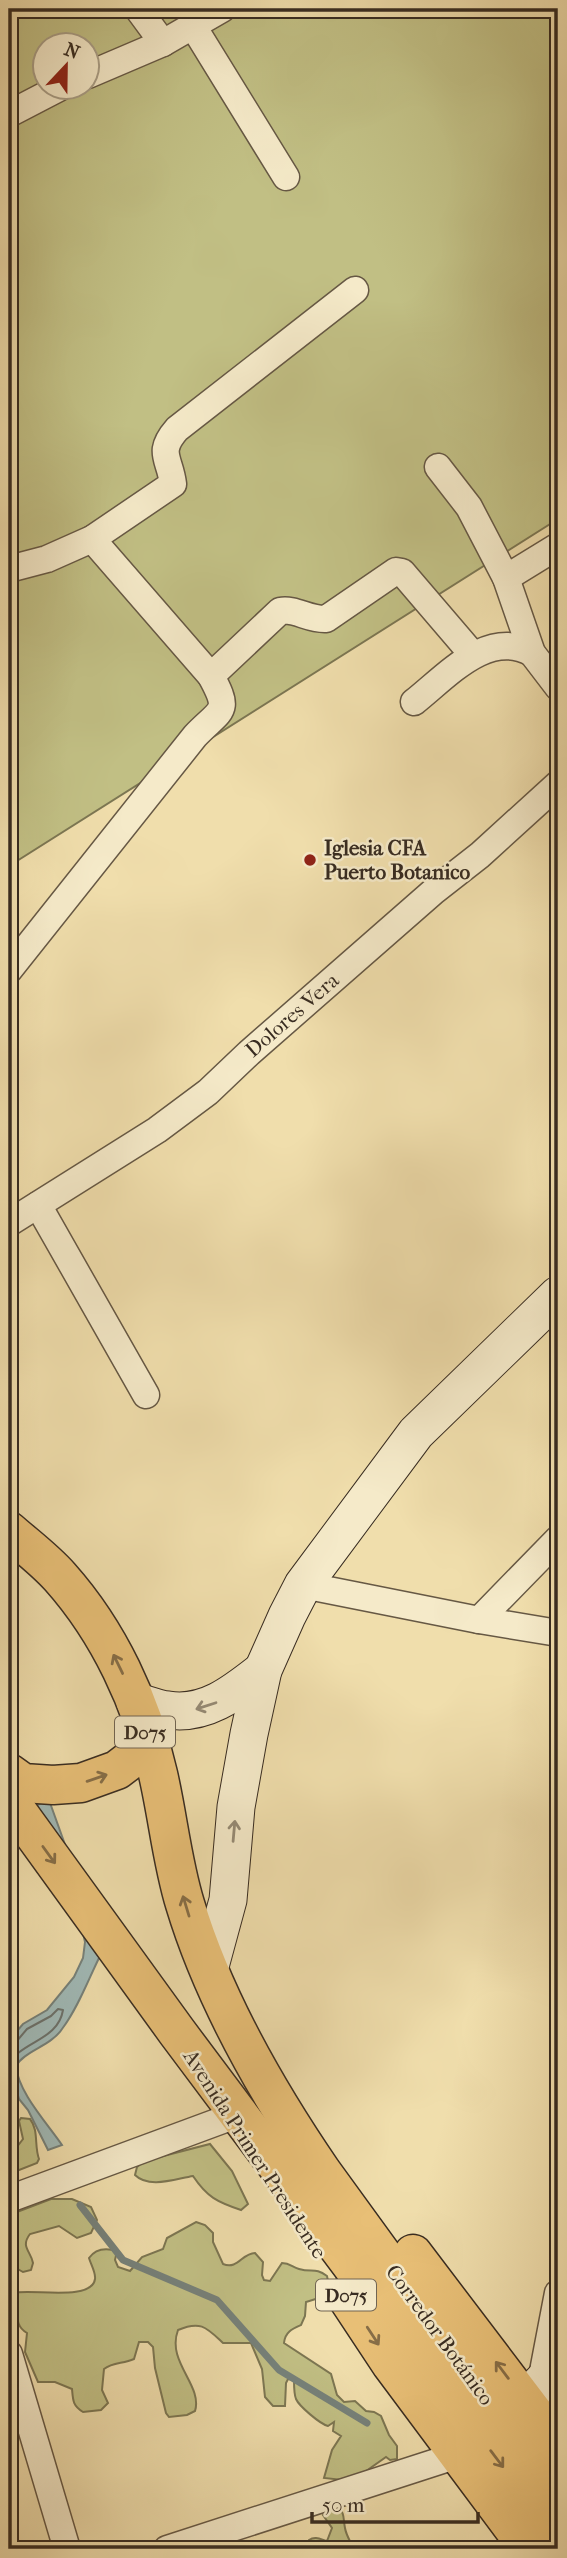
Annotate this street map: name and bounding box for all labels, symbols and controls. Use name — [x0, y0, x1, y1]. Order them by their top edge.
north arrow — [32, 32, 102, 102]
text: N — [61, 38, 83, 64]
place label: Iglesia CFA Puerto Botanico — [324, 836, 470, 884]
marker: Iglesia CFA Puerto Botanico — [302, 852, 318, 868]
street label: Dolores Vera — [240, 968, 344, 1062]
one-way arrow — [110, 1654, 124, 1675]
one-way arrow — [195, 1701, 217, 1713]
road number: D075 — [115, 1716, 175, 1748]
one-way arrow — [86, 1771, 108, 1783]
one-way arrow — [228, 1820, 241, 1843]
one-way arrow — [41, 1845, 56, 1864]
one-way arrow — [179, 1895, 192, 1917]
street label: Avenida Primer Presidente — [178, 2044, 331, 2263]
street label: Corredor Botánico — [381, 2260, 499, 2410]
road number: D075 — [316, 2280, 376, 2310]
one-way arrow — [366, 2326, 380, 2346]
one-way arrow — [495, 2362, 510, 2380]
one-way arrow — [489, 2449, 504, 2467]
scale bar — [312, 2481, 478, 2525]
text: 50 m — [322, 2493, 365, 2517]

